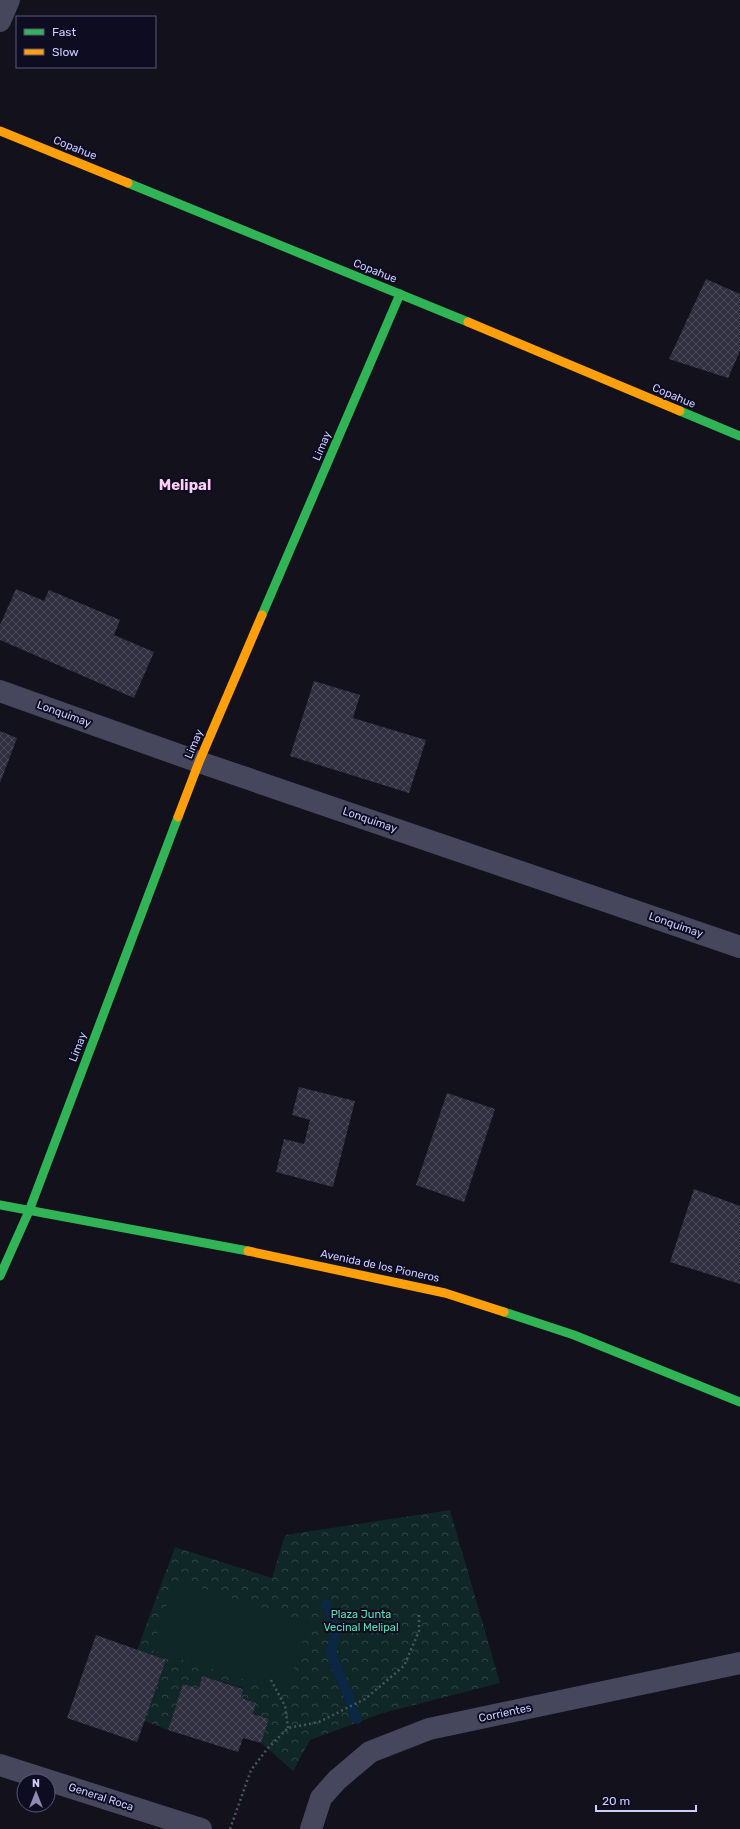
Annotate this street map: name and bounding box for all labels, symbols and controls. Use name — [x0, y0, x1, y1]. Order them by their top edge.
legend — [16, 16, 156, 68]
text: Fast — [52, 25, 76, 39]
text: Slow — [52, 45, 79, 59]
street label: Copahue — [51, 133, 99, 163]
street label: Copahue — [351, 256, 399, 286]
street label: Copahue — [650, 381, 698, 411]
street label: Limay — [310, 429, 334, 463]
district label: Melipal — [159, 476, 211, 494]
street label: Lonquimay — [35, 698, 93, 730]
street label: Limay — [182, 727, 206, 761]
street label: Lonquimay — [341, 805, 399, 835]
street label: Lonquimay — [647, 910, 705, 940]
street label: Limay — [66, 1030, 90, 1064]
street label: Avenida de los Pioneros — [319, 1247, 441, 1285]
park label: Plaza Junta Vecinal Melipal — [323, 1608, 399, 1634]
street label: Corrientes — [477, 1701, 533, 1725]
north arrow — [16, 1773, 56, 1813]
text: N — [32, 1777, 40, 1790]
street label: General Roca — [67, 1780, 135, 1814]
scale bar — [596, 1787, 696, 1813]
text: 20 m — [602, 1794, 630, 1808]

